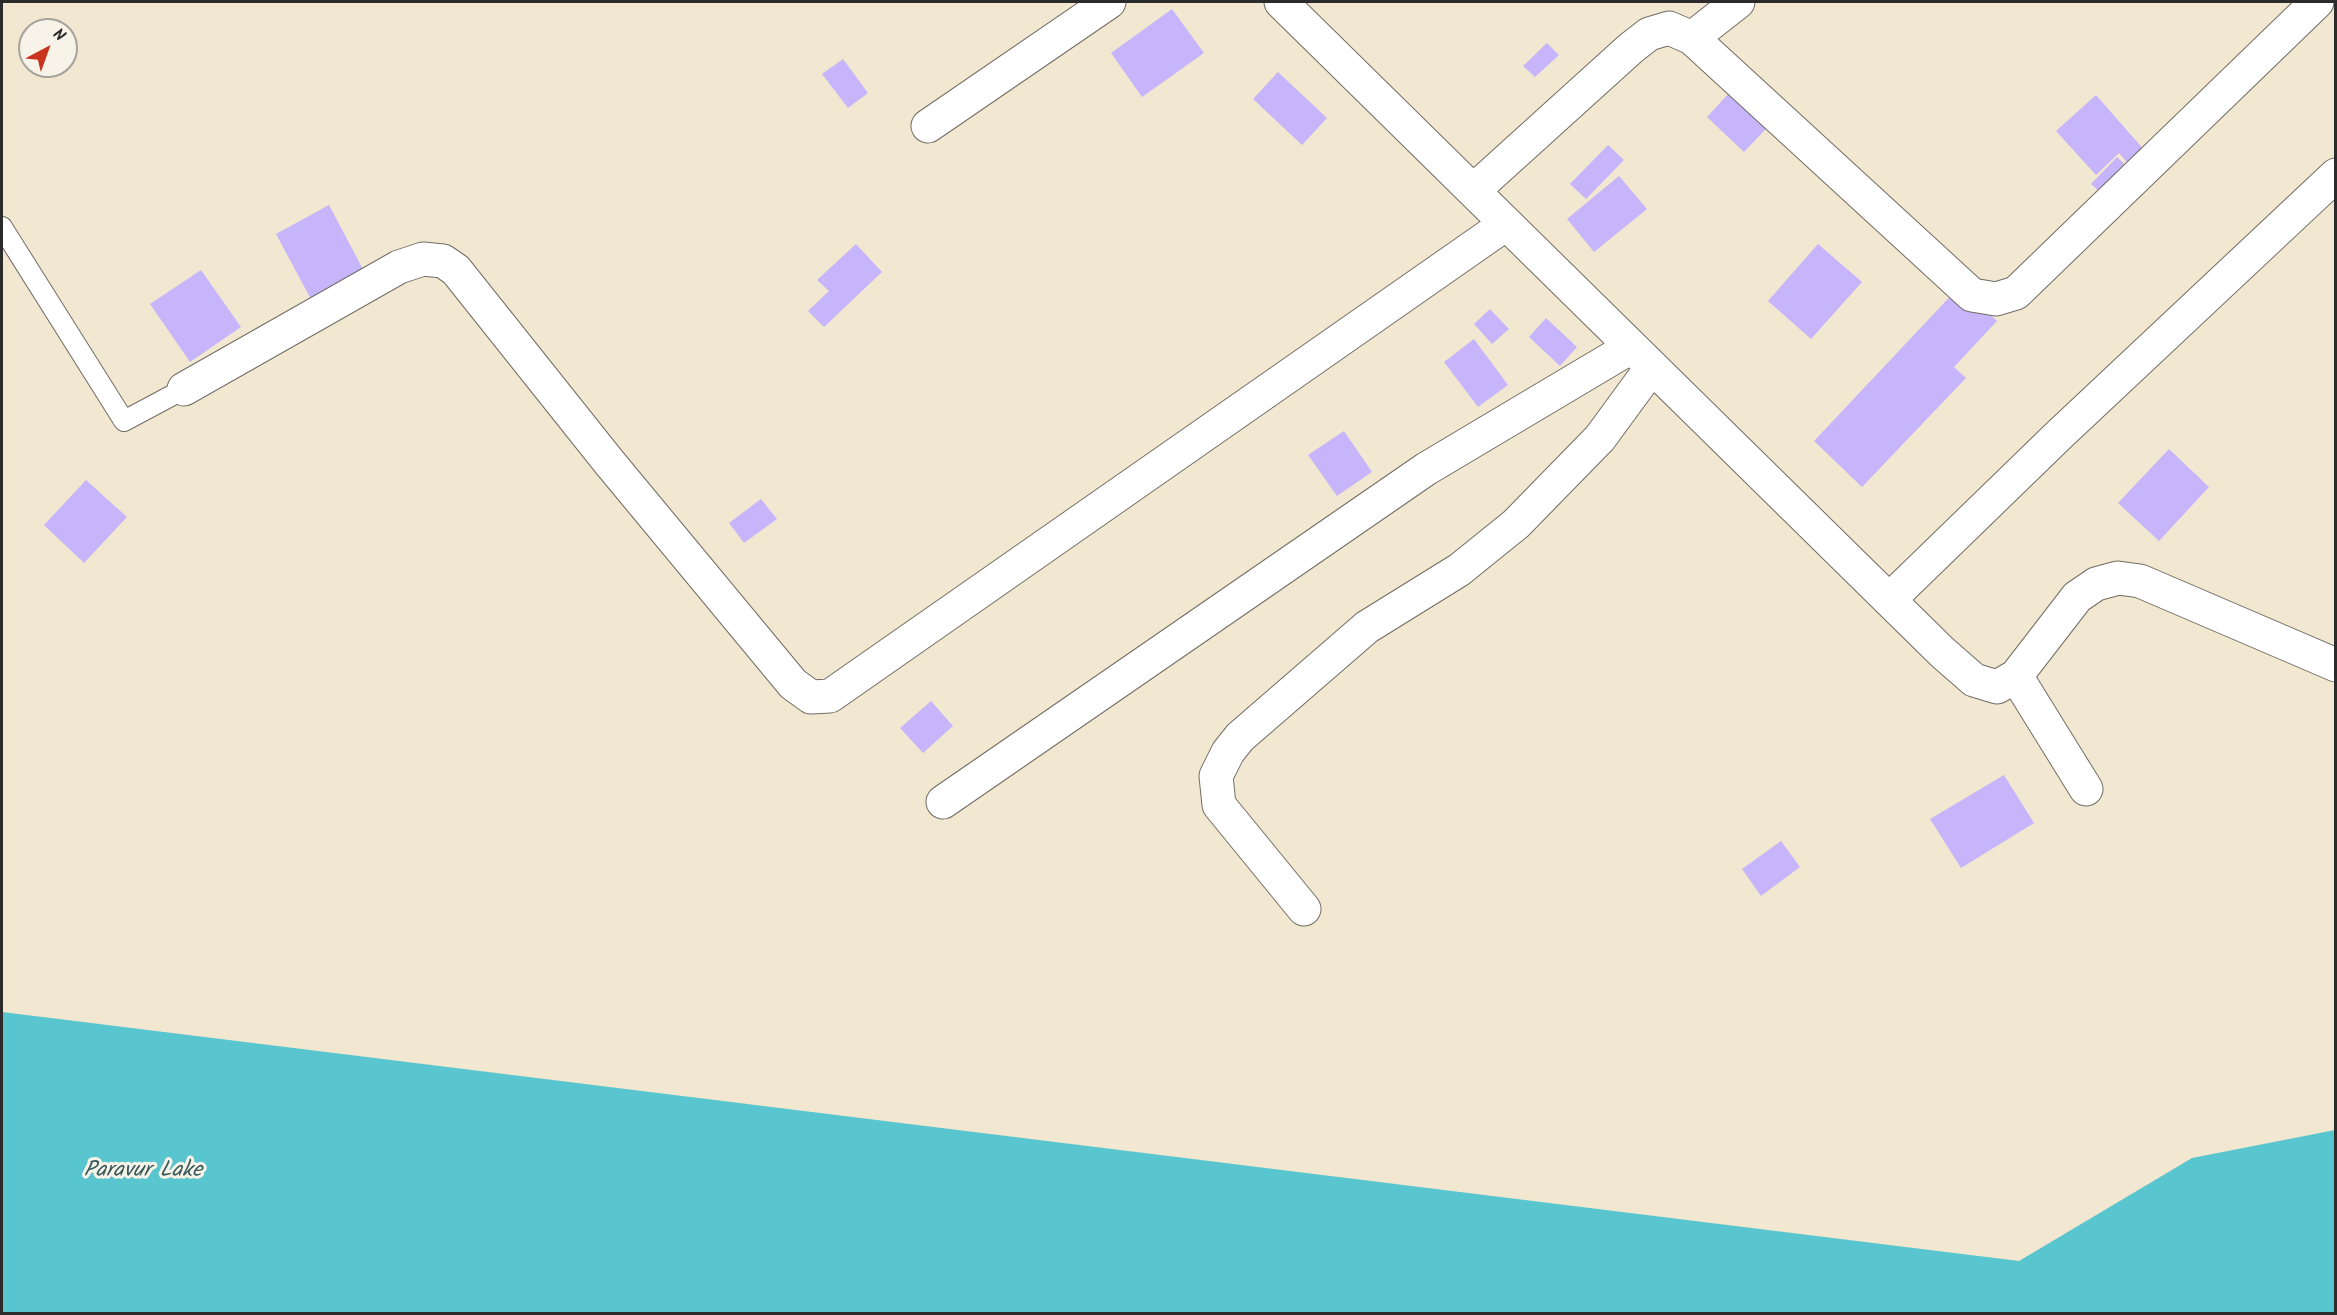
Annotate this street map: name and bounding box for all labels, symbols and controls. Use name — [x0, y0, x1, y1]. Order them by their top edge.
north arrow — [18, 18, 78, 78]
text: N — [47, 23, 71, 48]
water label: Paravur Lake — [84, 1159, 202, 1185]

